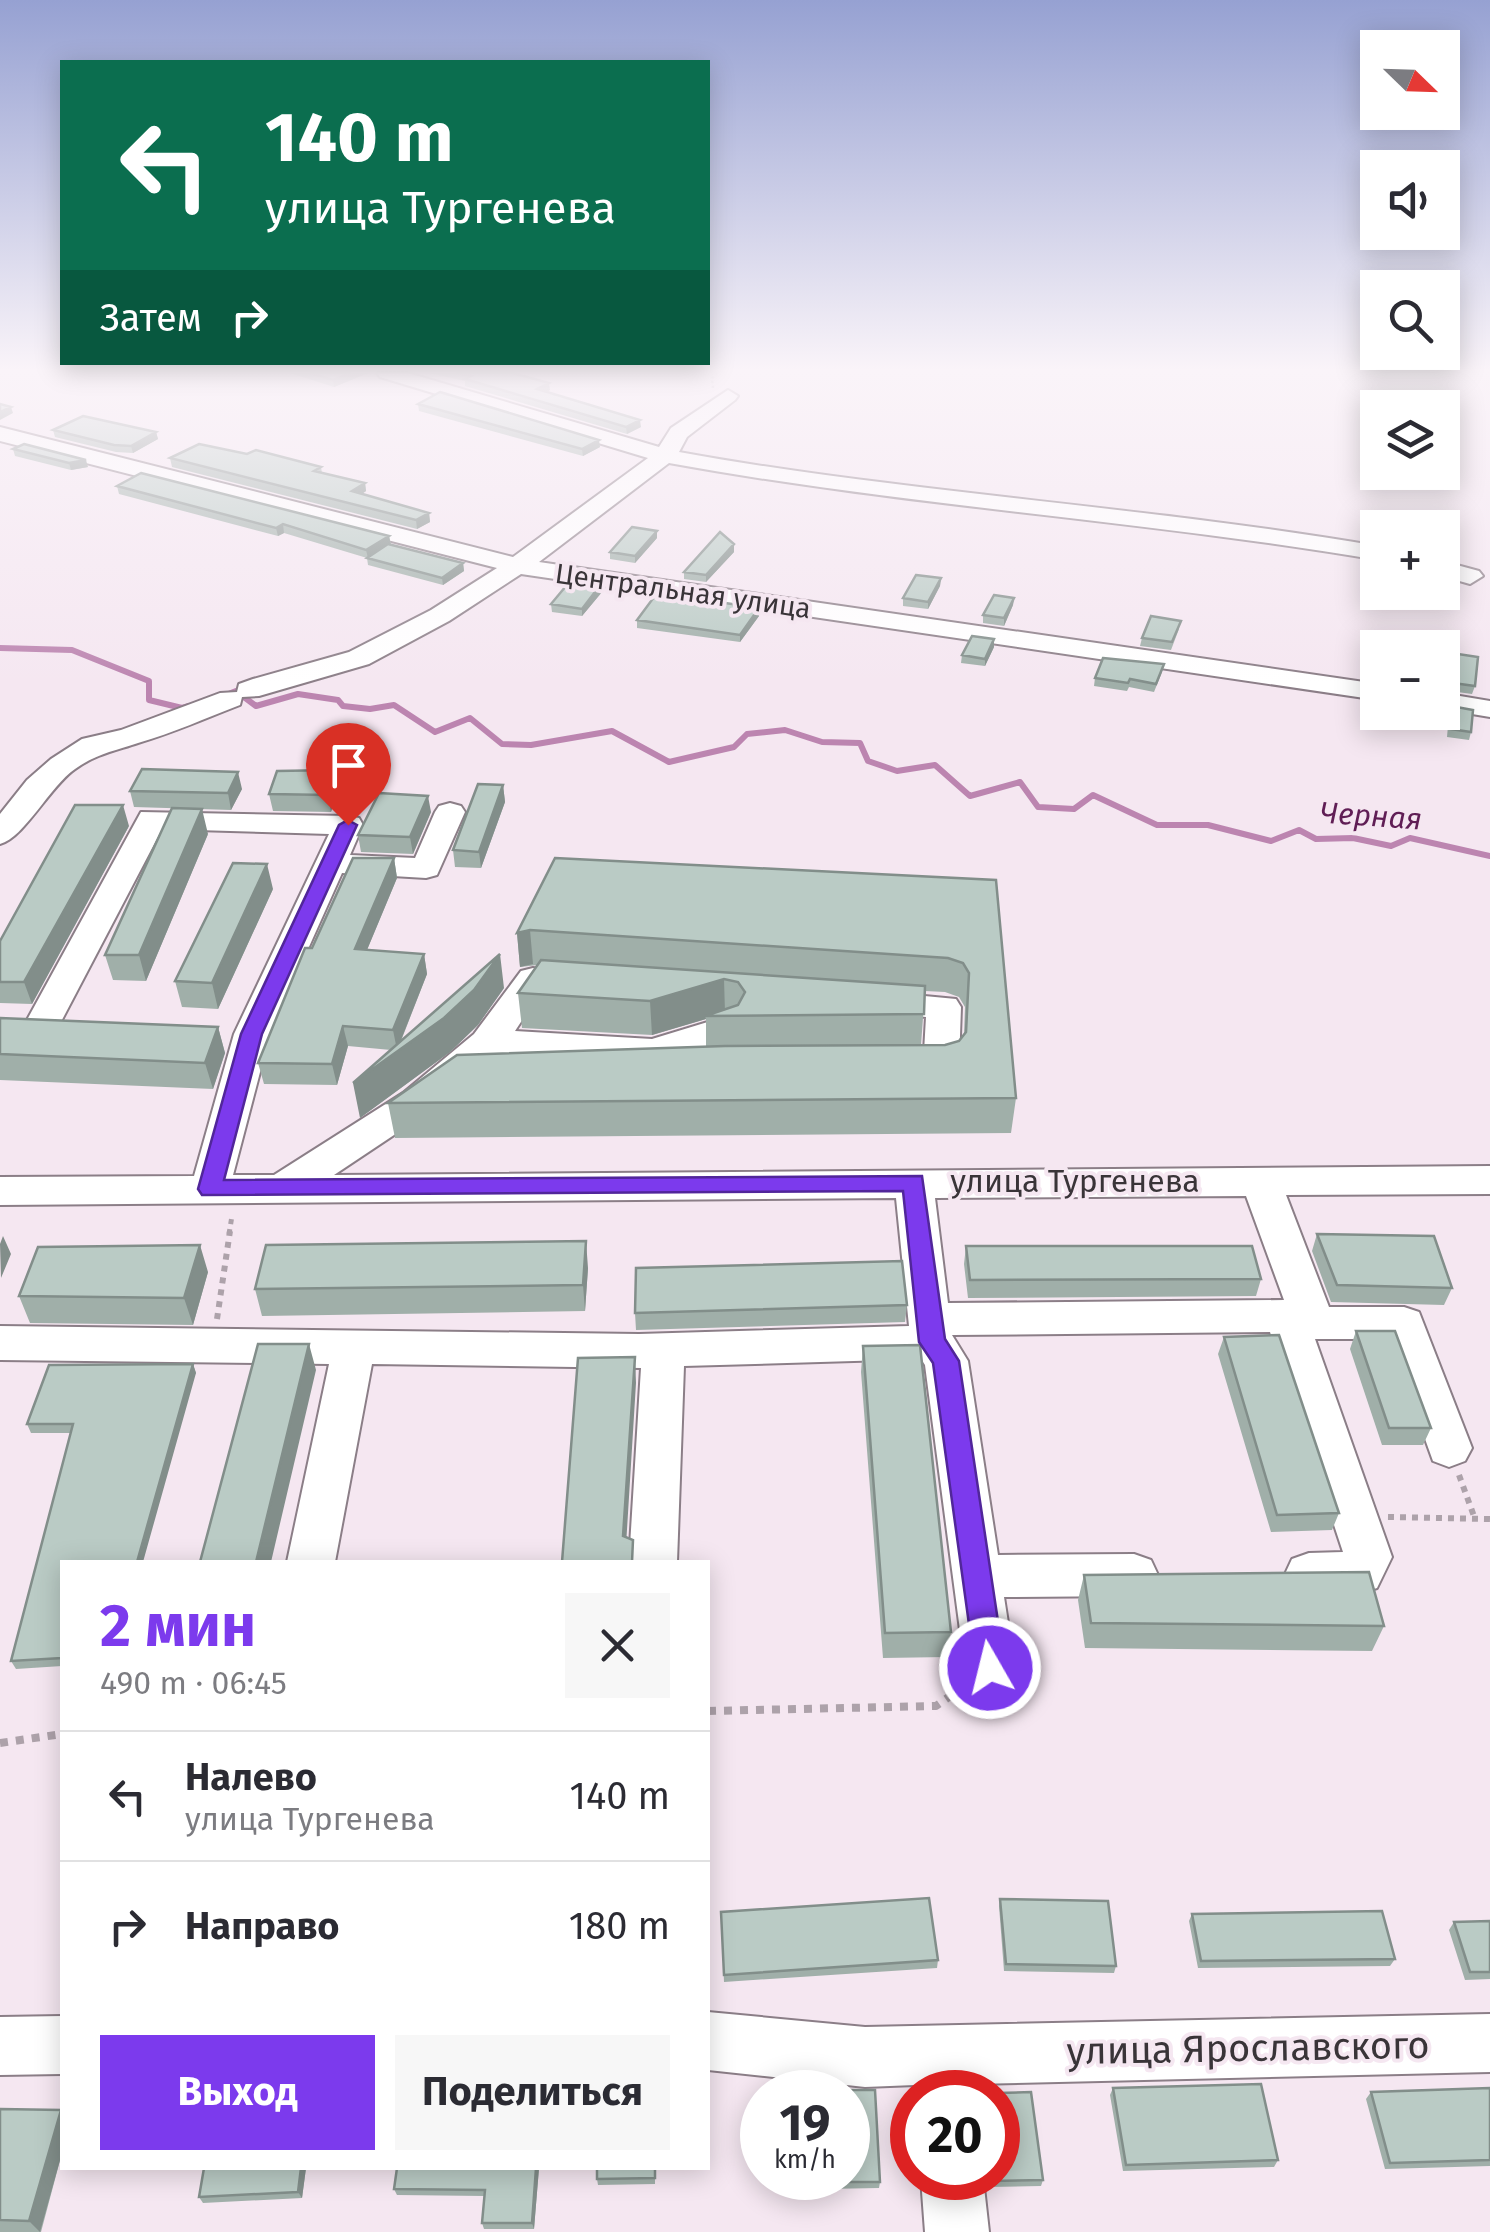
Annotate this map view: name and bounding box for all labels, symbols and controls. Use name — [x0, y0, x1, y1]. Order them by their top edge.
north arrow — [1360, 30, 1460, 130]
map controls — [1360, 30, 1460, 730]
text: 140 m — [265, 96, 454, 180]
icon: left — [100, 100, 230, 230]
button: sound — [1360, 150, 1460, 250]
text: улица Тургенева — [265, 181, 616, 235]
button: search — [1360, 270, 1460, 370]
icon: right — [222, 290, 277, 345]
text: Затем — [100, 295, 202, 341]
button: layers — [1360, 390, 1460, 490]
button: + — [1360, 510, 1460, 610]
street label: Центральная улица — [553, 557, 813, 625]
button: − — [1360, 630, 1460, 730]
pin — [306, 723, 391, 826]
icon: arrive — [321, 738, 376, 793]
water label: Черная — [1319, 794, 1423, 838]
street label: улица Тургенева — [950, 1162, 1200, 1200]
text: 2 мин — [100, 1590, 256, 1662]
button: close — [565, 1593, 670, 1698]
position arrow — [938, 1616, 1042, 1720]
text: 490 m · 06:45 — [100, 1664, 287, 1702]
text: Налево — [185, 1754, 317, 1800]
icon: left — [100, 1769, 155, 1824]
text: 140 m — [569, 1773, 670, 1819]
text: улица Тургенева — [185, 1800, 435, 1838]
icon: right — [100, 1899, 155, 1954]
text: Направо — [185, 1903, 339, 1949]
text: 180 m — [569, 1903, 670, 1949]
street label: улица Ярославского — [1066, 2022, 1430, 2074]
button: Выход — [100, 2035, 375, 2150]
button: Поделиться — [395, 2035, 670, 2150]
speed limit sign: 20 — [890, 2070, 1020, 2200]
text: 19 — [779, 2093, 831, 2153]
text: km/h — [774, 2145, 836, 2175]

